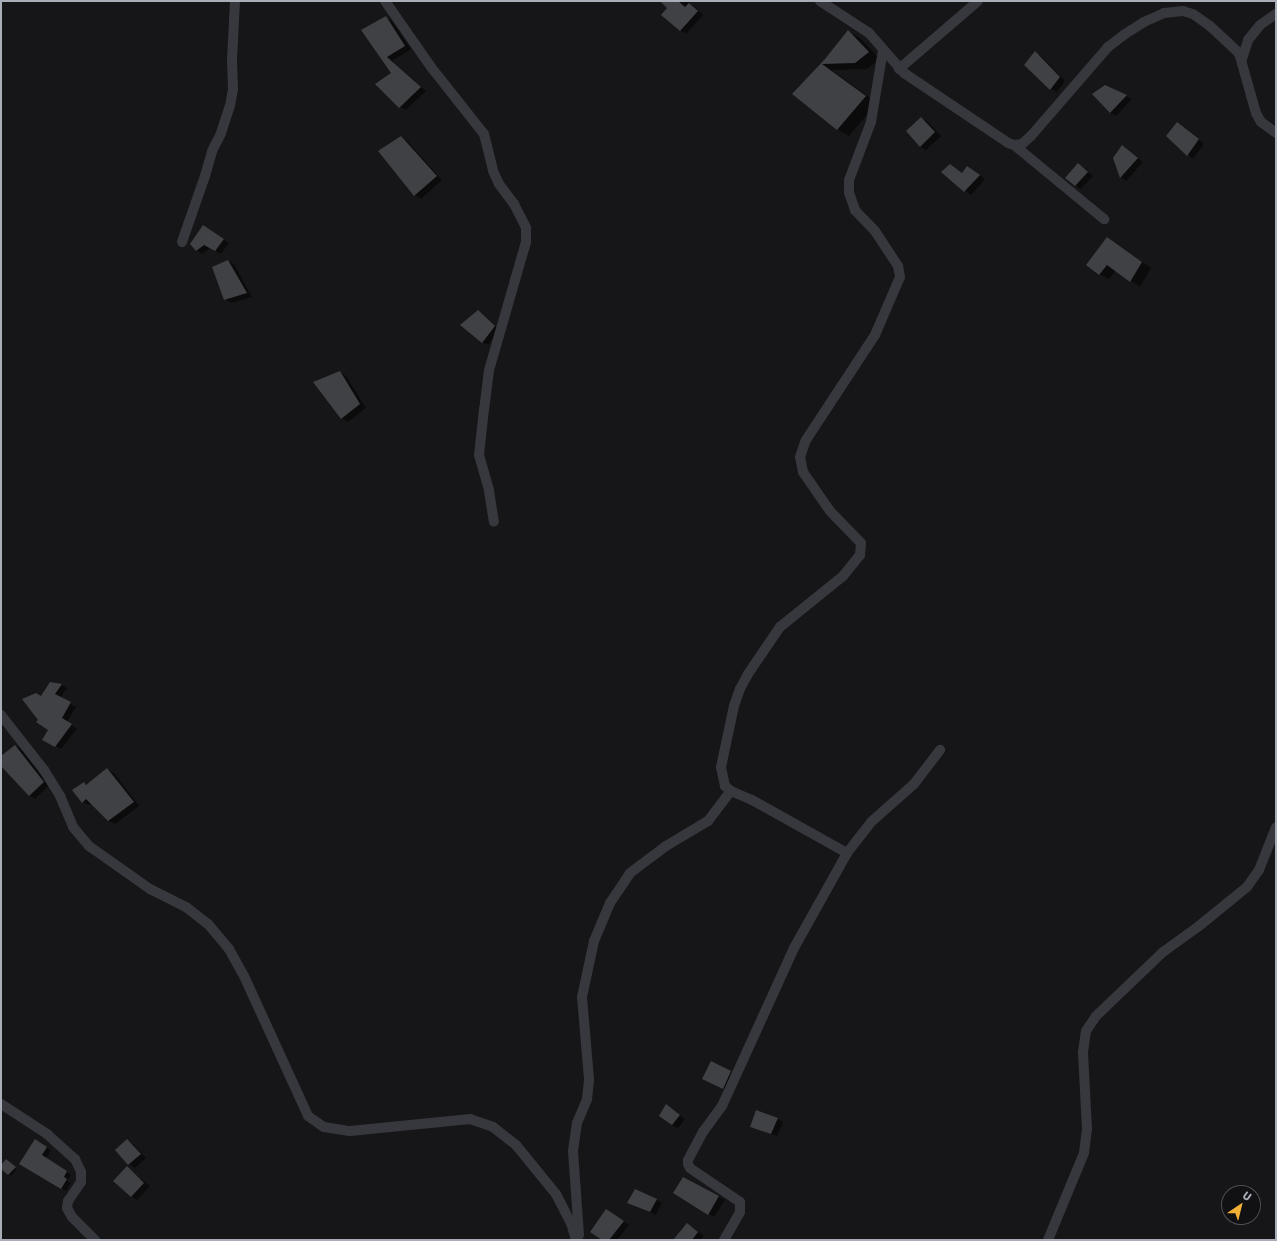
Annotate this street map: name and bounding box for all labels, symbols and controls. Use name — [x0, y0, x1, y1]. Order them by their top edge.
north arrow — [1221, 1185, 1261, 1225]
text: U — [1240, 1187, 1255, 1205]

